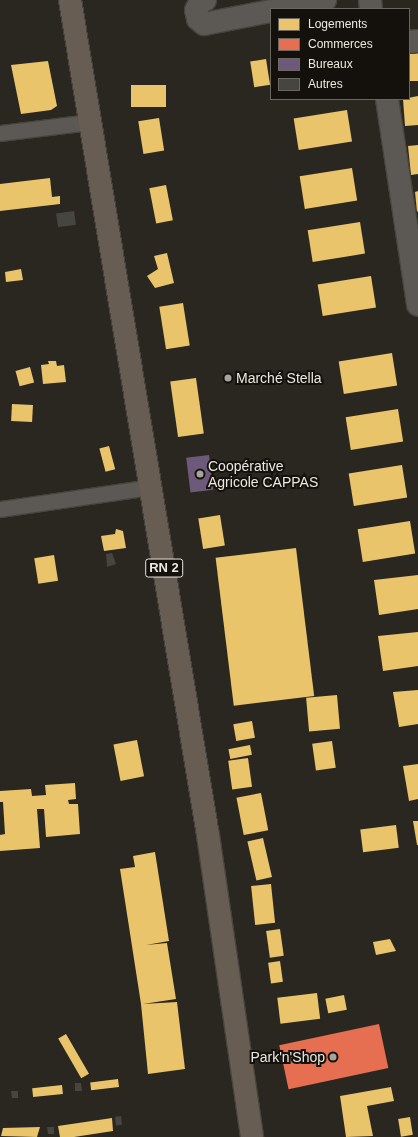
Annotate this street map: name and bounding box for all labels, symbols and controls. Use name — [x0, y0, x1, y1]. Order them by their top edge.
legend — [270, 8, 410, 100]
text: Logements — [308, 17, 367, 31]
text: Commerces — [308, 37, 373, 51]
text: Bureaux — [308, 57, 353, 71]
text: Autres — [308, 77, 343, 91]
place label: Marché Stella — [236, 370, 322, 386]
marker: Marché Stella — [223, 373, 233, 383]
place label: Coopérative Agricole CAPPAS — [208, 458, 318, 490]
marker: Coopérative Agricole CAPPAS — [195, 469, 205, 479]
road number: RN 2 — [145, 557, 183, 579]
place label: Park'n'Shop — [250, 1049, 325, 1065]
marker: Park'n'Shop — [328, 1052, 338, 1062]

